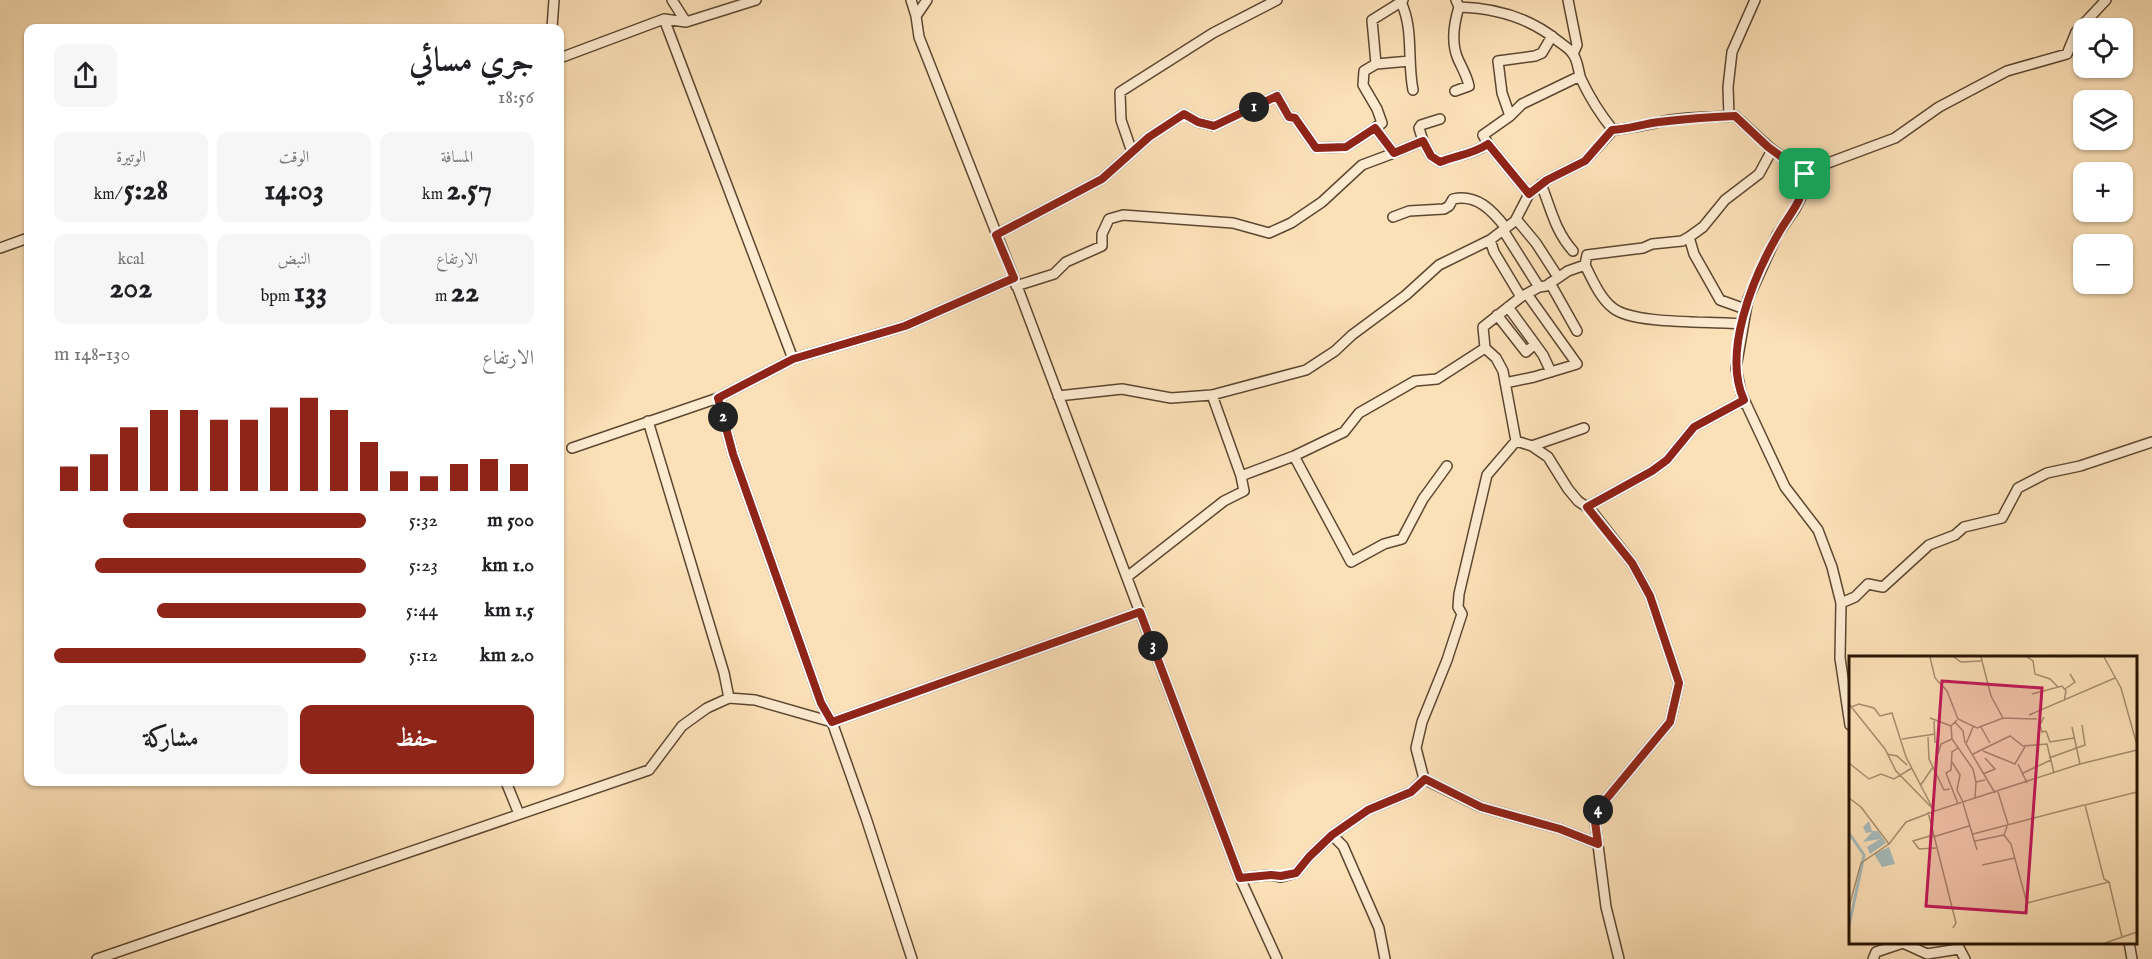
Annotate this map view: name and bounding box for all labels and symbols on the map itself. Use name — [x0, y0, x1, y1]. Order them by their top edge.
pin: 1 — [1239, 92, 1269, 122]
pin — [1779, 148, 1830, 199]
pin: 2 — [708, 402, 738, 432]
pin: 3 — [1138, 631, 1168, 661]
inset map — [1849, 656, 2137, 944]
pin: 4 — [1583, 795, 1613, 825]

